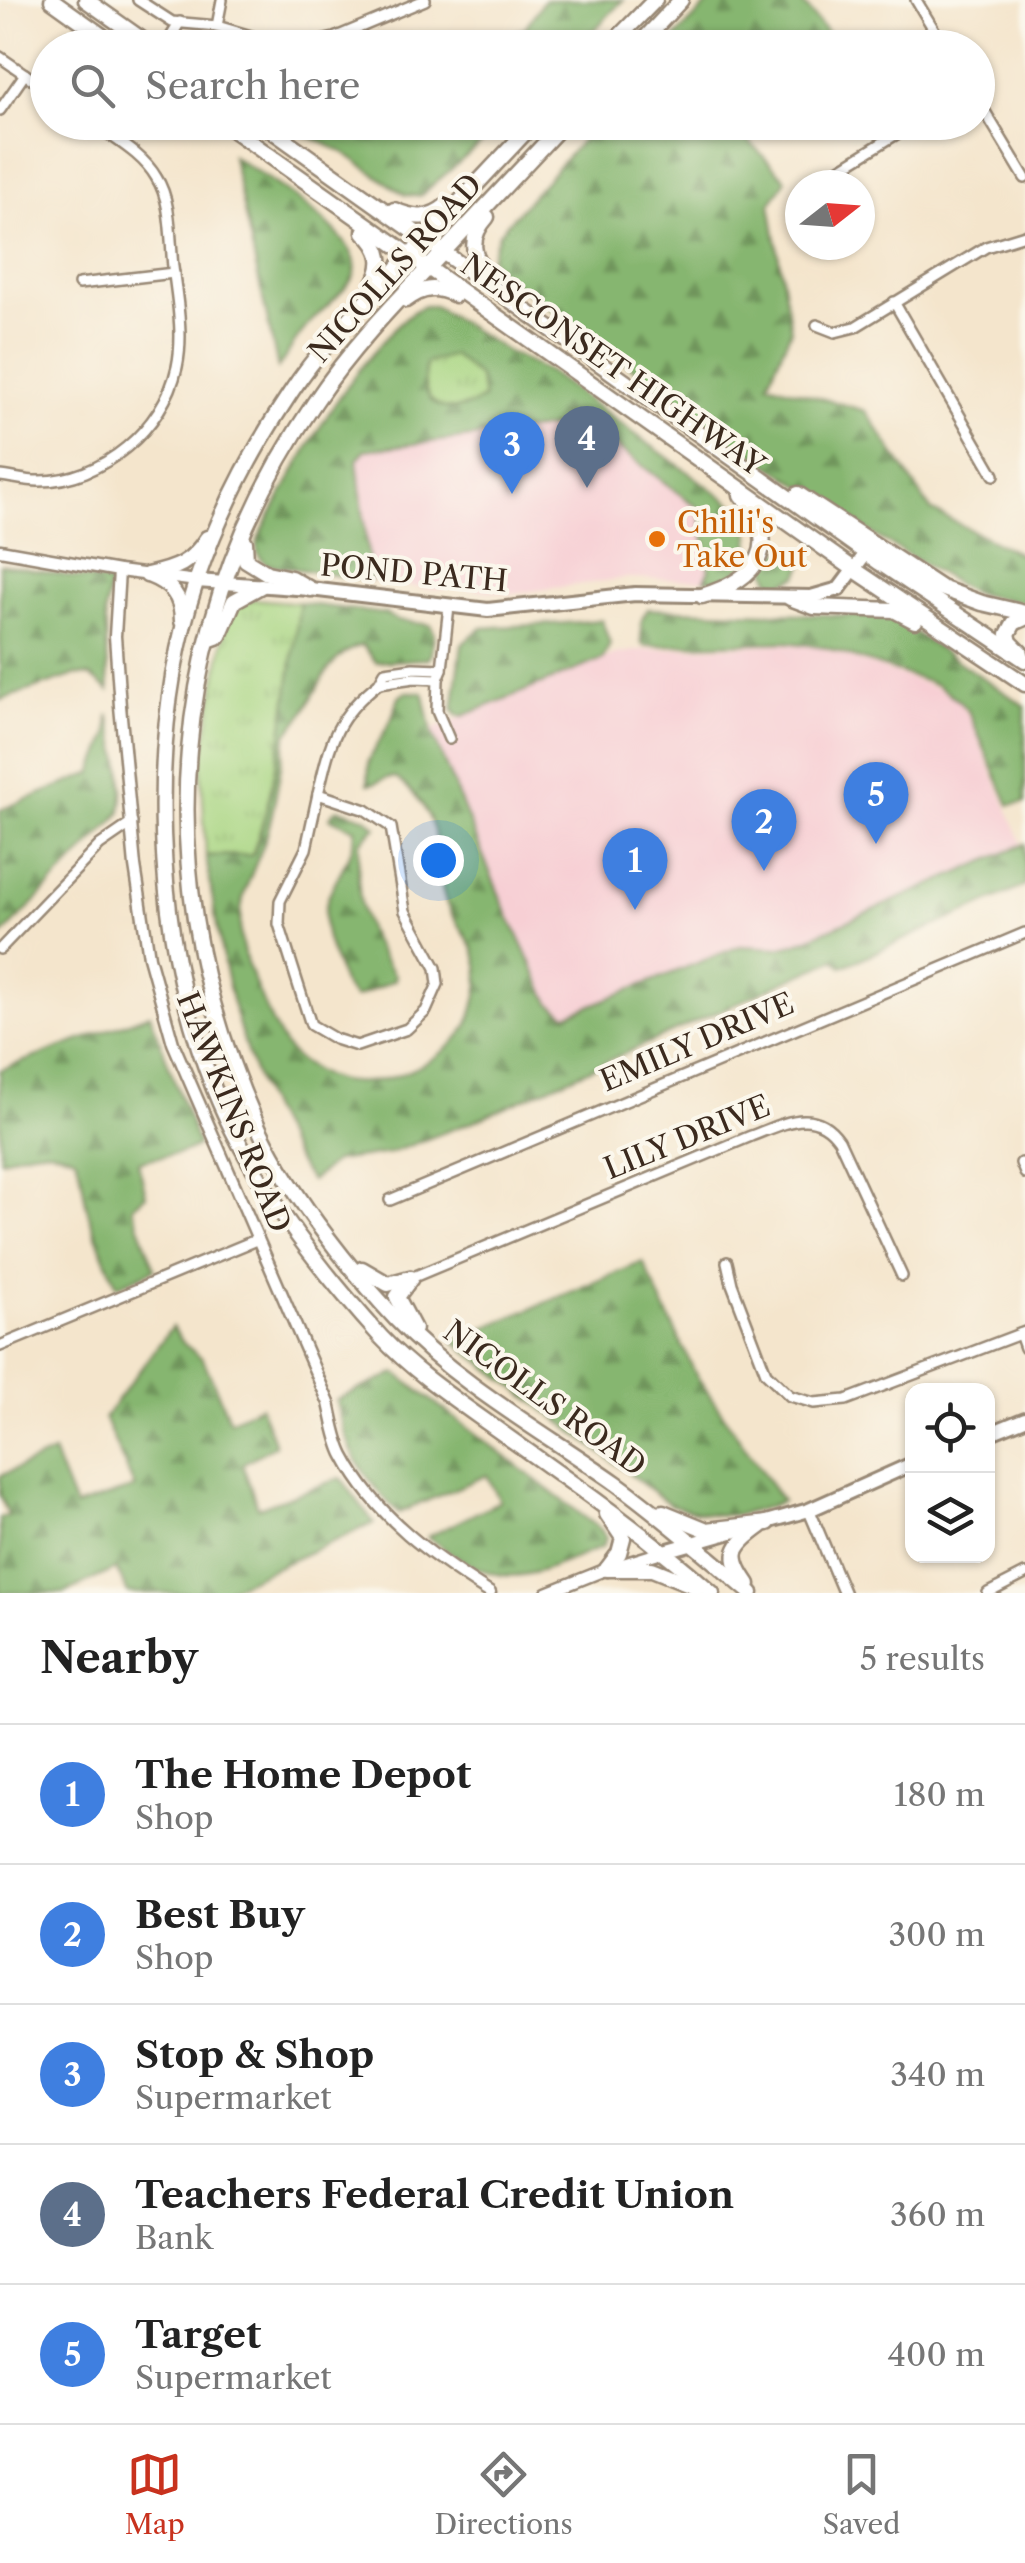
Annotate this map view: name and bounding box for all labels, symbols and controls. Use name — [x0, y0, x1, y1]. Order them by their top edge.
search box — [30, 30, 995, 140]
icon: search — [65, 58, 120, 113]
text: Search here — [145, 62, 360, 109]
street label: NICOLLS ROAD — [301, 166, 489, 370]
north arrow — [785, 170, 875, 260]
street label: NESCONSET HIGHWAY — [454, 246, 773, 485]
pin: 4 — [554, 406, 620, 488]
pin: 3 — [480, 412, 544, 494]
place label: Chilli's Take Out — [677, 504, 808, 575]
marker: Chilli's Take Out — [646, 528, 668, 550]
street label: POND PATH — [319, 546, 509, 600]
pin: 5 — [844, 762, 908, 844]
pin: 2 — [732, 788, 796, 871]
pin: 1 — [602, 828, 668, 910]
your location — [413, 835, 464, 886]
street label: EMILY DRIVE — [594, 985, 800, 1099]
street label: HAWKINS ROAD — [169, 986, 299, 1238]
street label: LILY DRIVE — [599, 1087, 775, 1187]
street label: NICOLLS ROAD — [437, 1312, 653, 1484]
map controls — [905, 1383, 995, 1563]
button: locate — [905, 1383, 995, 1473]
button: layers — [905, 1473, 995, 1563]
text: Nearby — [40, 1632, 198, 1684]
text: 5 results — [860, 1639, 985, 1678]
text: The Home Depot — [135, 1751, 471, 1798]
text: 1 — [65, 1775, 80, 1814]
text: 180 m — [894, 1775, 985, 1814]
text: Shop — [135, 1798, 214, 1837]
text: Best Buy — [135, 1891, 305, 1938]
text: 2 — [63, 1915, 82, 1954]
text: 300 m — [888, 1915, 985, 1954]
text: Shop — [135, 1938, 214, 1977]
text: Stop & Shop — [135, 2031, 374, 2078]
text: 3 — [63, 2055, 82, 2094]
text: 340 m — [890, 2055, 985, 2094]
text: Supermarket — [135, 2078, 332, 2117]
text: Teachers Federal Credit Union — [135, 2171, 734, 2218]
text: 4 — [63, 2195, 82, 2234]
text: 360 m — [890, 2195, 985, 2234]
text: Bank — [135, 2218, 213, 2257]
text: Target — [135, 2311, 261, 2358]
text: 5 — [64, 2335, 81, 2374]
text: 400 m — [888, 2335, 985, 2374]
text: Supermarket — [135, 2358, 332, 2397]
tab: Map — [125, 2447, 185, 2541]
tab: Directions — [434, 2447, 573, 2541]
tab: Saved — [822, 2447, 900, 2541]

